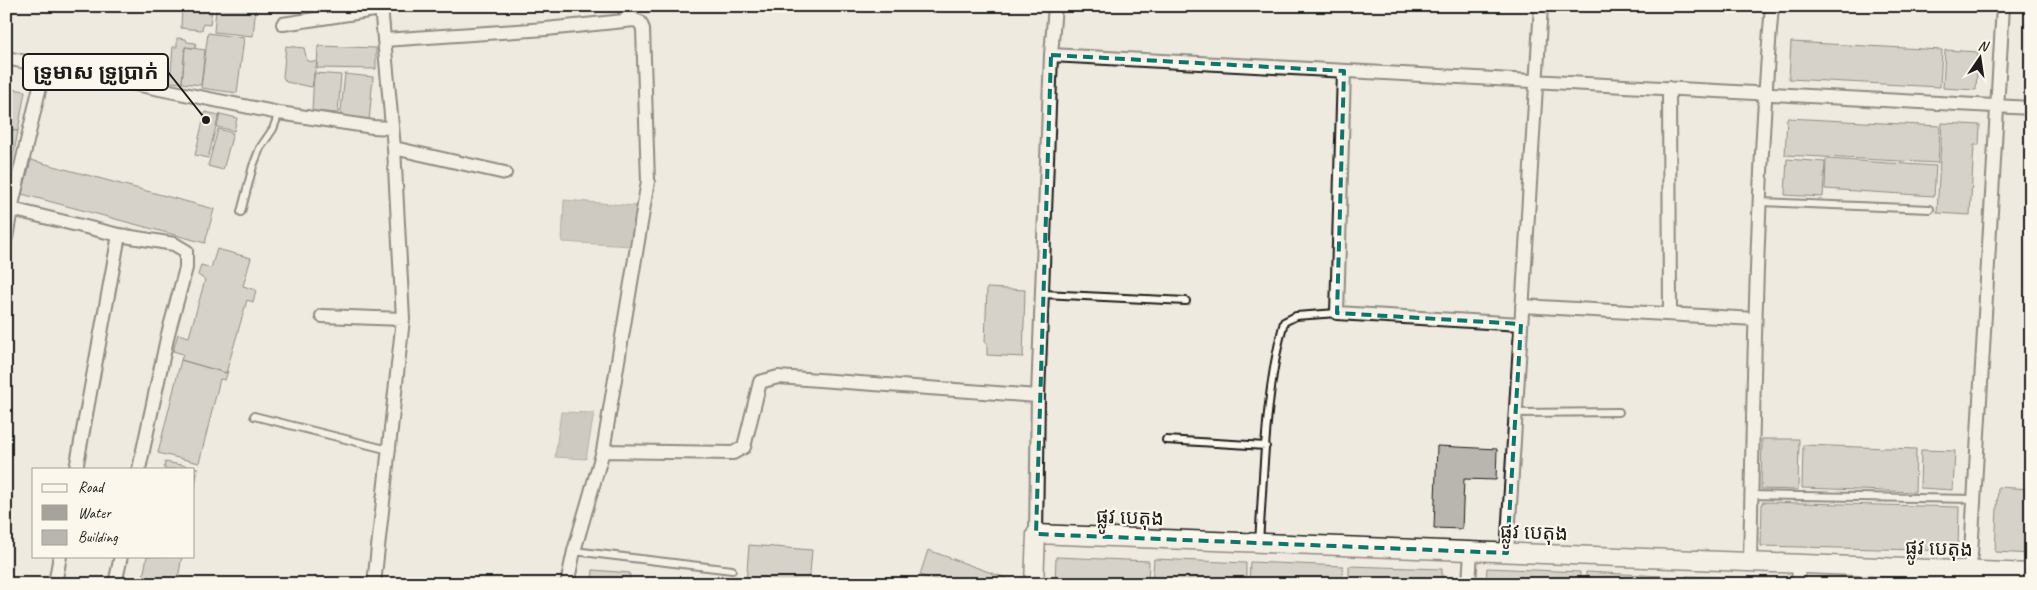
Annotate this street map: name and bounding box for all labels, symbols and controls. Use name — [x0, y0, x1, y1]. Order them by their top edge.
north arrow — [1954, 32, 2004, 82]
text: N — [1977, 37, 1991, 56]
callout: ទ្រូមាស ទ្រូប្រាក់ — [23, 54, 168, 90]
text: ទ្រូមាស ទ្រូប្រាក់ — [34, 59, 158, 86]
legend — [32, 468, 195, 558]
text: Road — [78, 478, 105, 497]
text: Water — [78, 504, 112, 523]
street label: ផ្លូវ បេតុង — [1095, 504, 1164, 537]
street label: ផ្លូវ បេតុង — [1499, 519, 1568, 552]
text: Building — [78, 528, 118, 547]
street label: ផ្លូវ បេតុង — [1904, 535, 1973, 568]

